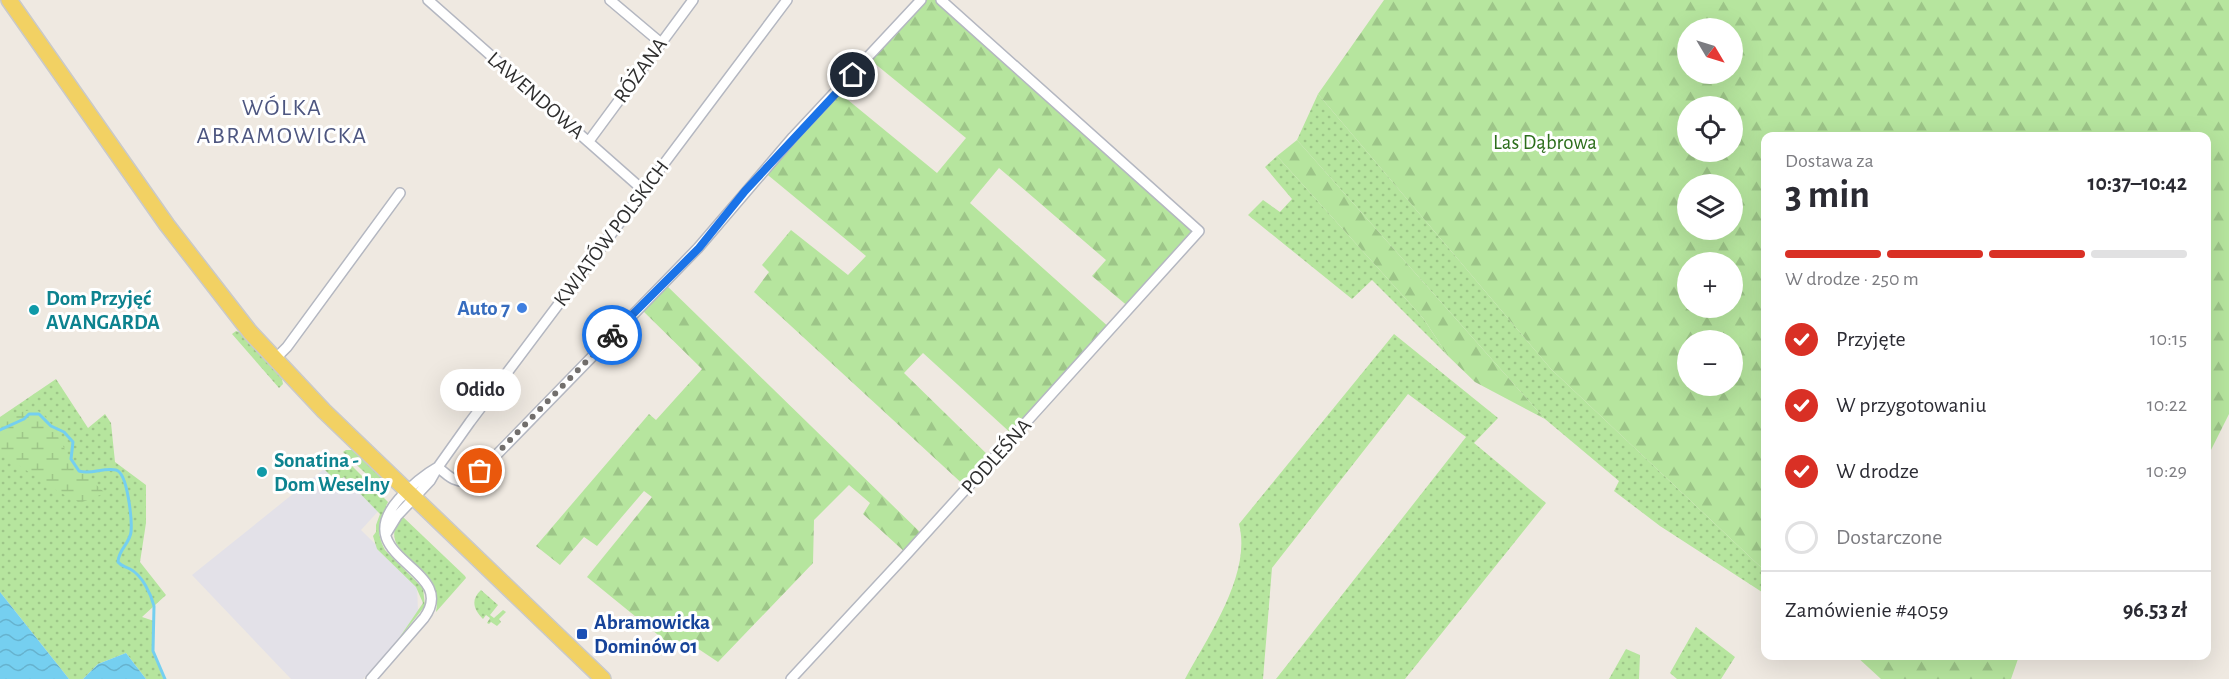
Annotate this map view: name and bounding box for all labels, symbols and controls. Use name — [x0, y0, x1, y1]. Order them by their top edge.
north arrow — [1677, 18, 1743, 84]
map controls — [1677, 18, 1743, 396]
street label: RÓŻANA — [608, 33, 671, 107]
street label: LAWENDOWA — [483, 48, 588, 143]
pin — [827, 49, 878, 100]
icon: home — [836, 58, 869, 91]
district label: WÓLKA ABRAMOWICKA — [196, 94, 368, 148]
button: locate — [1677, 96, 1743, 162]
park label: Las Dąbrowa — [1493, 132, 1597, 153]
text: Dostawa za — [1785, 151, 1874, 171]
street label: KWIATÓW POLSKICH — [548, 155, 673, 310]
text: 10:37–10:42 — [2088, 172, 2187, 194]
button: layers — [1677, 174, 1743, 240]
text: 3 min — [1785, 176, 1870, 215]
button: + — [1677, 252, 1743, 318]
text: W drodze · 250 m — [1785, 269, 1919, 289]
place label: Dom Przyjęć AVANGARDA — [46, 288, 160, 333]
place label: Auto 7 — [457, 298, 510, 319]
marker: Auto 7 — [515, 301, 529, 315]
marker: Dom Przyjęć AVANGARDA — [27, 303, 41, 317]
courier — [582, 305, 642, 365]
icon: bike — [596, 319, 629, 352]
icon: check — [1785, 323, 1818, 356]
text: Przyjęte — [1836, 328, 1906, 350]
text: 10:15 — [2150, 329, 2187, 349]
button: − — [1677, 330, 1743, 396]
callout: Odido — [440, 369, 520, 411]
text: Odido — [456, 380, 505, 400]
icon: check — [1785, 389, 1818, 422]
text: W przygotowaniu — [1836, 394, 1986, 416]
text: 10:22 — [2147, 395, 2187, 415]
street label: PODLEŚNA — [955, 413, 1035, 498]
pin — [454, 445, 505, 496]
place label: Sonatina - Dom Weselny — [274, 450, 390, 495]
icon: bag — [463, 454, 496, 487]
icon: check — [1785, 455, 1818, 488]
text: W drodze — [1836, 460, 1919, 482]
text: 10:29 — [2146, 461, 2187, 481]
marker: Sonatina - Dom Weselny — [255, 465, 269, 479]
text: Dostarczone — [1836, 526, 1943, 548]
text: Zamówienie #4059 — [1785, 599, 1948, 621]
text: 96.53 zł — [2123, 599, 2187, 621]
place label: Abramowicka Dominów 01 — [594, 612, 710, 657]
marker: Abramowicka Dominów 01 — [575, 627, 589, 641]

